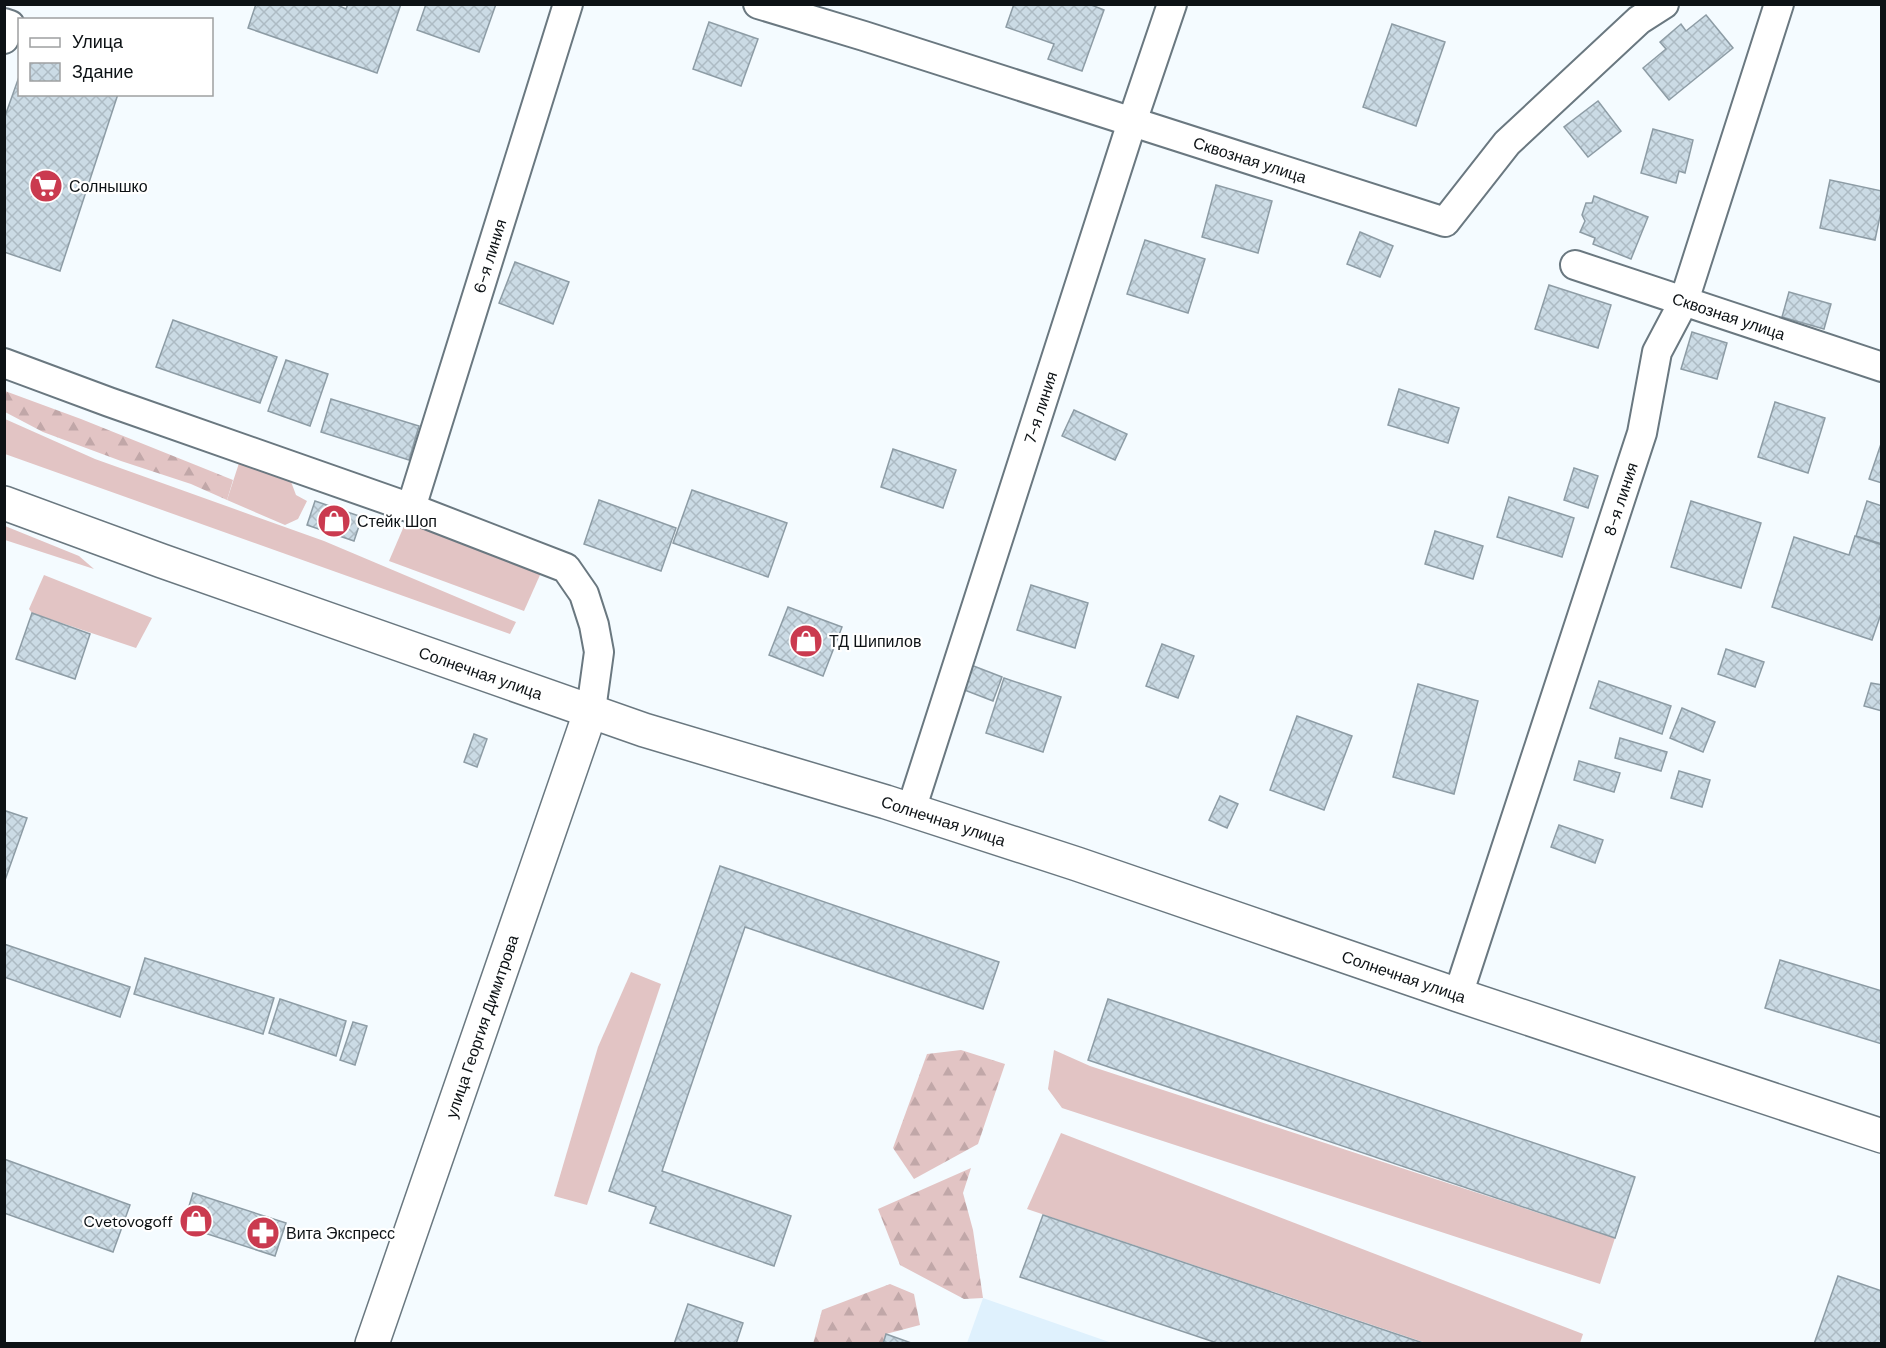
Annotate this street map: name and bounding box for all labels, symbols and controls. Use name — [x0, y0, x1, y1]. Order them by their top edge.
legend — [18, 18, 213, 96]
text: Улица — [72, 30, 124, 54]
text: Здание — [72, 60, 133, 84]
street label: Сквозная улица — [1191, 132, 1309, 188]
supermarket icon: Солнышко — [28, 168, 64, 204]
place label: Солнышко — [69, 176, 148, 197]
street label: 6-я линия — [468, 216, 511, 296]
street label: Сквозная улица — [1670, 288, 1788, 345]
street label: 7-я линия — [1019, 369, 1062, 446]
street label: 8-я линия — [1599, 460, 1642, 538]
shop icon: Стейк Шоп — [316, 503, 352, 539]
place label: Стейк Шоп — [357, 511, 437, 532]
shop icon: ТД Шипилов — [788, 623, 824, 659]
place label: ТД Шипилов — [829, 631, 921, 652]
street label: Солнечная улица — [416, 641, 545, 704]
street label: Солнечная улица — [879, 791, 1009, 851]
street label: улица Георгия Димитрова — [440, 932, 523, 1121]
street label: Солнечная улица — [1339, 945, 1469, 1007]
shop icon: Cvetovogoff — [178, 1203, 214, 1239]
place label: Cvetovogoff — [83, 1211, 173, 1232]
pharmacy icon: Вита Экспресс — [245, 1215, 281, 1251]
place label: Вита Экспресс — [286, 1223, 395, 1244]

